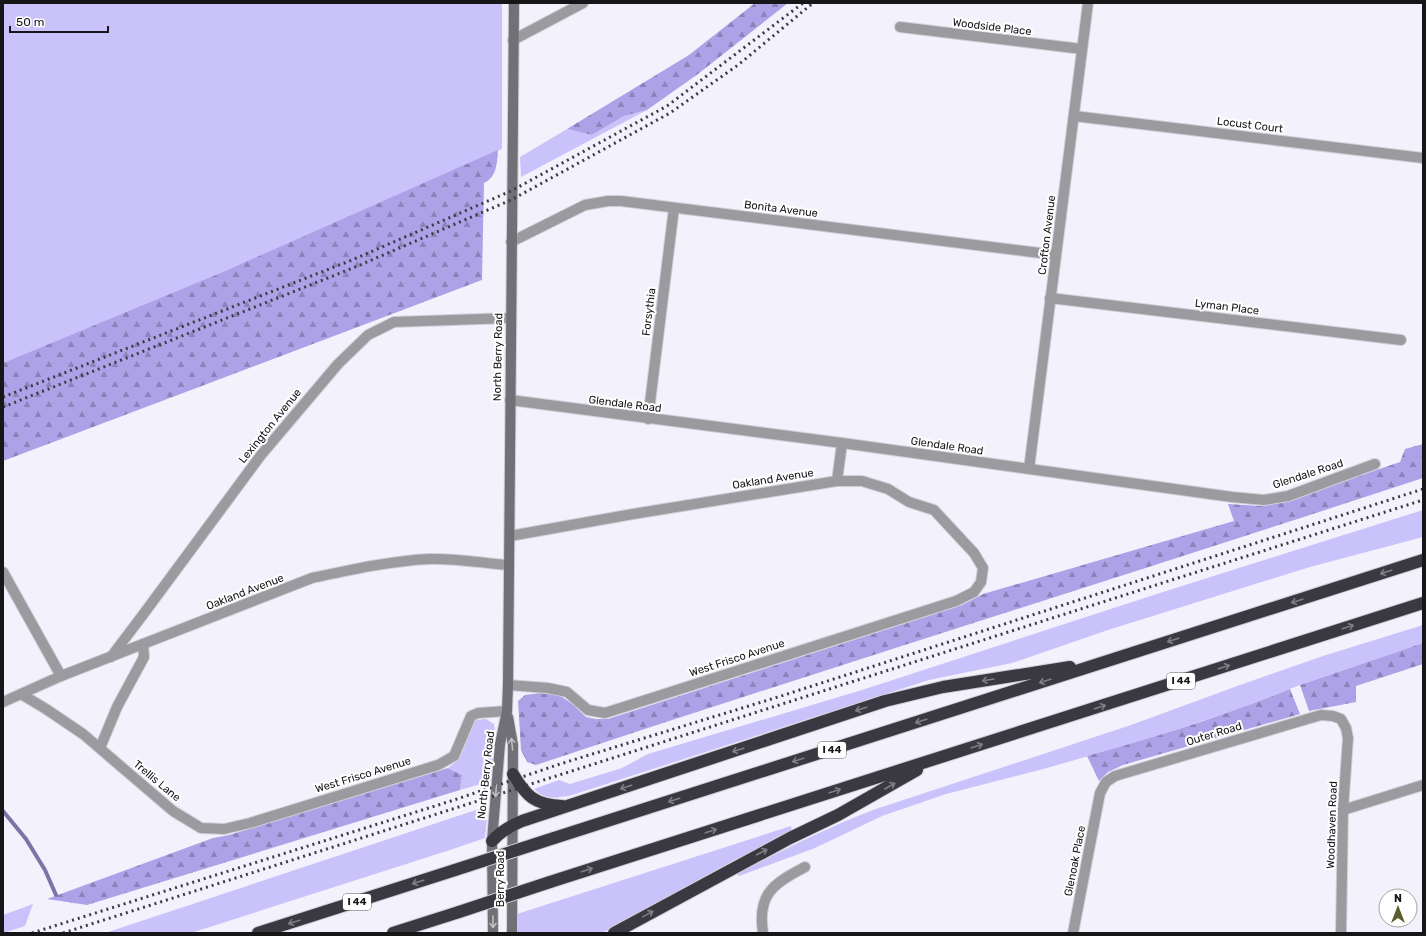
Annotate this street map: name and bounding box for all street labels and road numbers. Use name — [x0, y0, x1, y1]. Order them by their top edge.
street label: Woodside Place — [952, 16, 1032, 38]
street label: Locust Court — [1216, 115, 1284, 136]
street label: Crofton Avenue — [1036, 194, 1058, 276]
street label: Bonita Avenue — [743, 198, 819, 220]
street label: Forsythia — [640, 287, 658, 337]
street label: Lyman Place — [1194, 297, 1260, 317]
street label: North Berry Road — [491, 313, 505, 401]
street label: Lexington Avenue — [236, 386, 304, 466]
street label: Glendale Road — [588, 393, 662, 415]
street label: Glendale Road — [910, 434, 984, 458]
street label: Glendale Road — [1271, 457, 1345, 491]
street label: Oakland Avenue — [731, 466, 815, 492]
street label: Oakland Avenue — [204, 571, 286, 613]
street label: West Frisco Avenue — [688, 636, 786, 680]
road number: I 44 — [1167, 673, 1195, 689]
street label: Outer Road — [1185, 719, 1243, 749]
street label: North Berry Road — [475, 730, 497, 820]
road number: I 44 — [818, 742, 846, 758]
street label: West Frisco Avenue — [314, 754, 412, 796]
street label: Trellis Lane — [131, 758, 183, 804]
street label: Woodhaven Road — [1324, 781, 1340, 869]
street label: Glenoak Place — [1062, 825, 1088, 897]
street label: Berry Road — [494, 851, 507, 907]
road number: I 44 — [343, 894, 371, 910]

